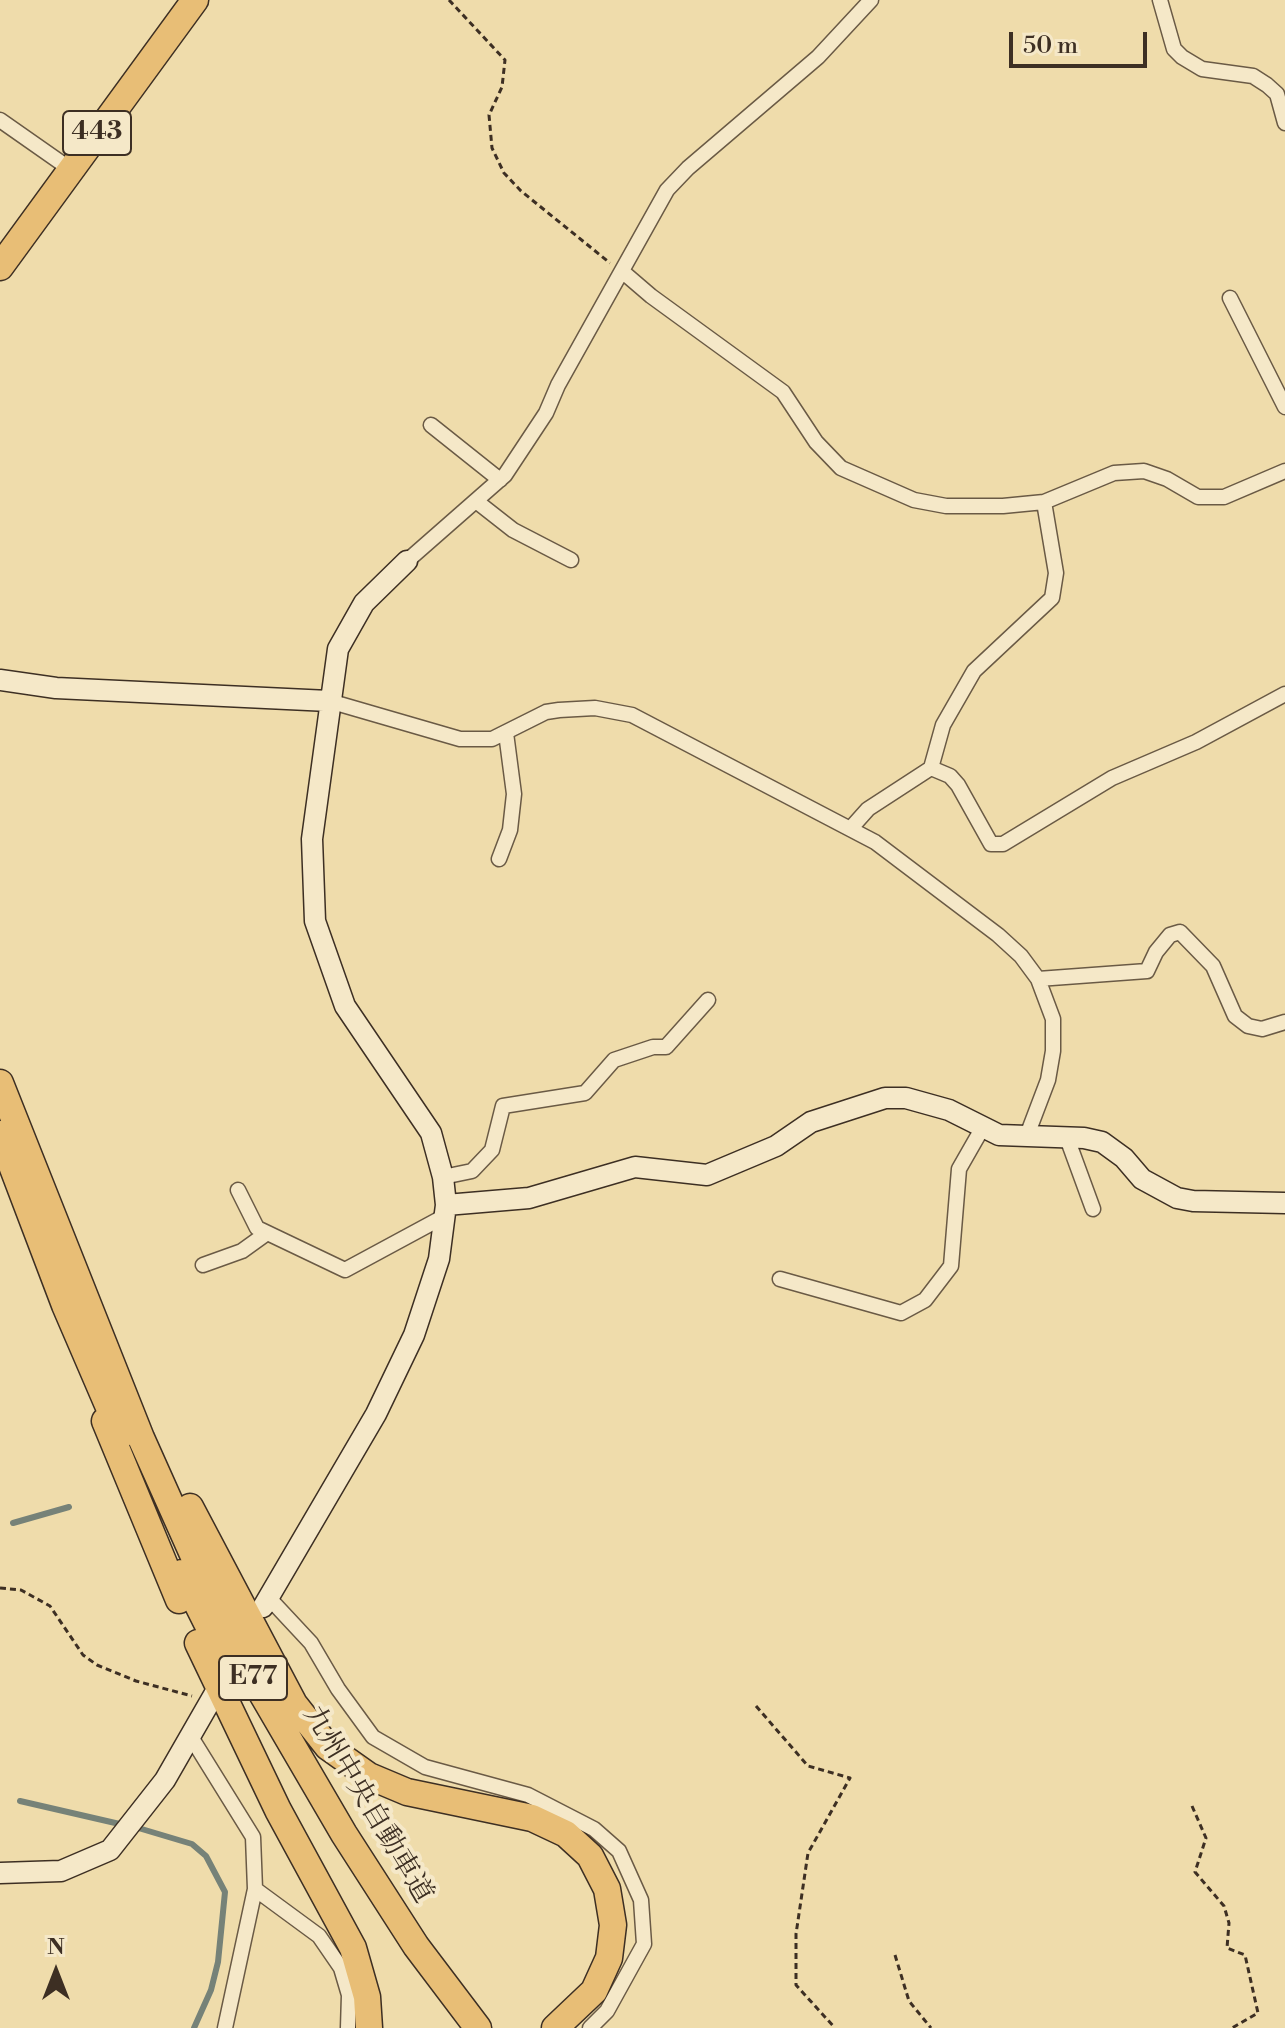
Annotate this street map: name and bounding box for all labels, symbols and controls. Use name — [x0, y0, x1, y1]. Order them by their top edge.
scale bar — [1013, 16, 1151, 66]
text: 50 m — [1023, 31, 1078, 61]
road number: 443 — [63, 111, 131, 155]
road number: E77 — [219, 1656, 287, 1700]
street label: 九州中央自動車道 — [295, 1700, 439, 1910]
north arrow — [16, 1932, 96, 2012]
text: N — [47, 1934, 65, 1961]

